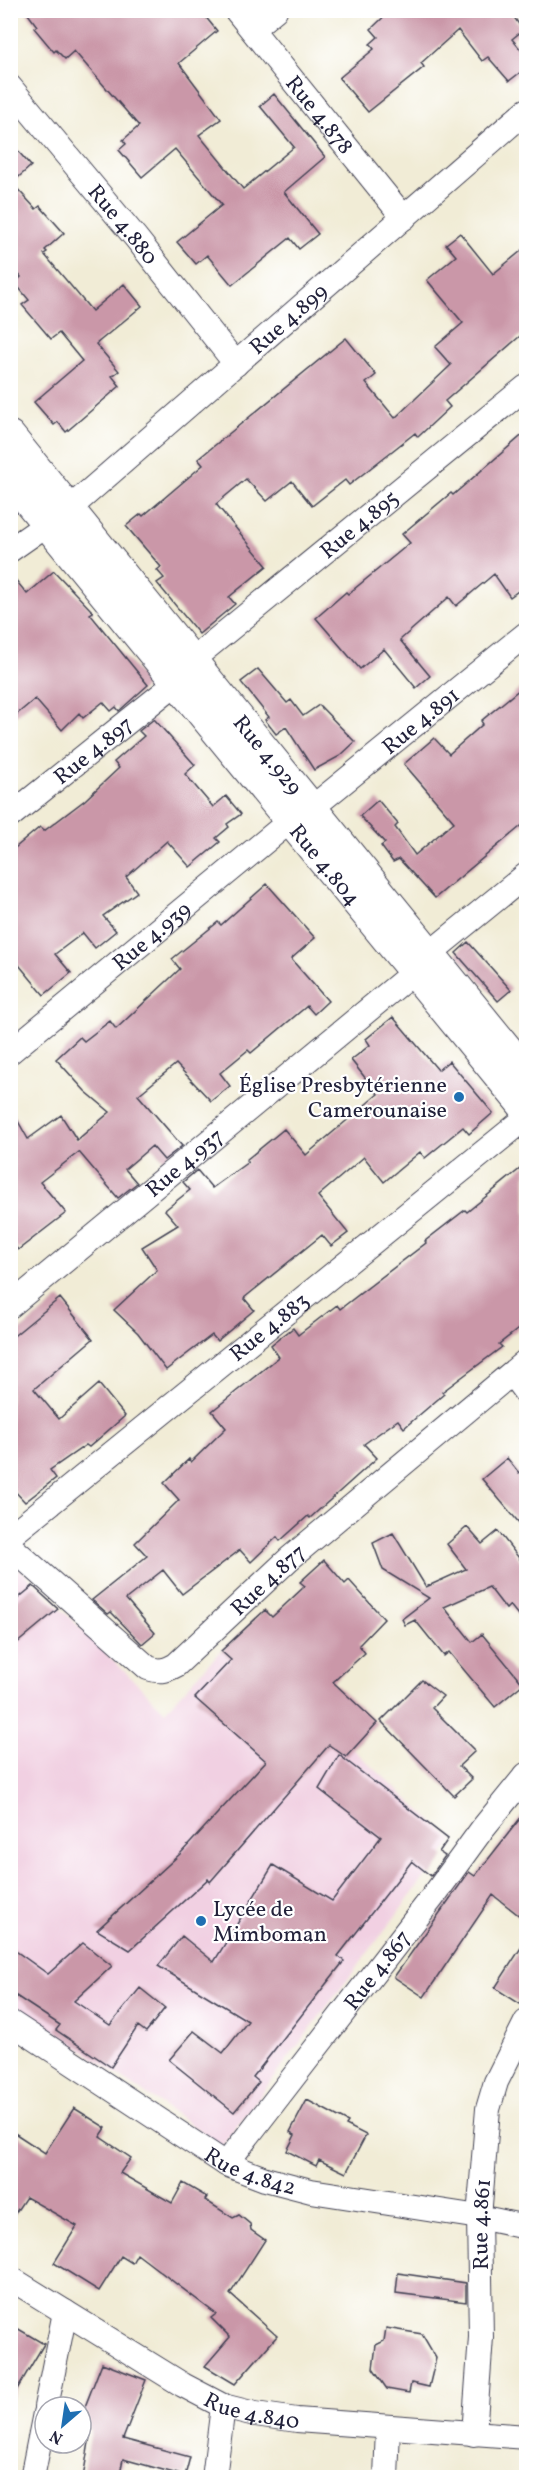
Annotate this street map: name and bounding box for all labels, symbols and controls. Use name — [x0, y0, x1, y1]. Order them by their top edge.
street label: Rue 4.878 — [277, 70, 360, 162]
street label: Rue 4.880 — [79, 178, 165, 272]
street label: Rue 4.899 — [243, 277, 335, 363]
street label: Rue 4.895 — [314, 484, 406, 567]
street label: Rue 4.891 — [376, 681, 467, 763]
street label: Rue 4.929 — [224, 709, 308, 803]
street label: Rue 4.897 — [48, 710, 141, 793]
street label: Rue 4.804 — [281, 818, 367, 913]
street label: Rue 4.939 — [107, 896, 199, 979]
place label: Église Presbytérienne Camerounaise — [239, 1071, 447, 1127]
marker: Église Presbytérienne Camerounaise — [452, 1090, 466, 1104]
street label: Rue 4.937 — [140, 1122, 232, 1206]
street label: Rue 4.883 — [224, 1287, 317, 1370]
street label: Rue 4.877 — [225, 1538, 314, 1624]
place label: Lycée de Mimboman — [213, 1895, 327, 1951]
marker: Lycée de Mimboman — [194, 1914, 208, 1928]
street label: Rue 4.867 — [338, 1925, 420, 2018]
street label: Rue 4.842 — [197, 2141, 299, 2204]
street label: Rue 4.861 — [466, 2178, 500, 2270]
street label: Rue 4.840 — [198, 2386, 301, 2438]
north arrow — [33, 2395, 93, 2455]
text: N — [46, 2424, 67, 2449]

